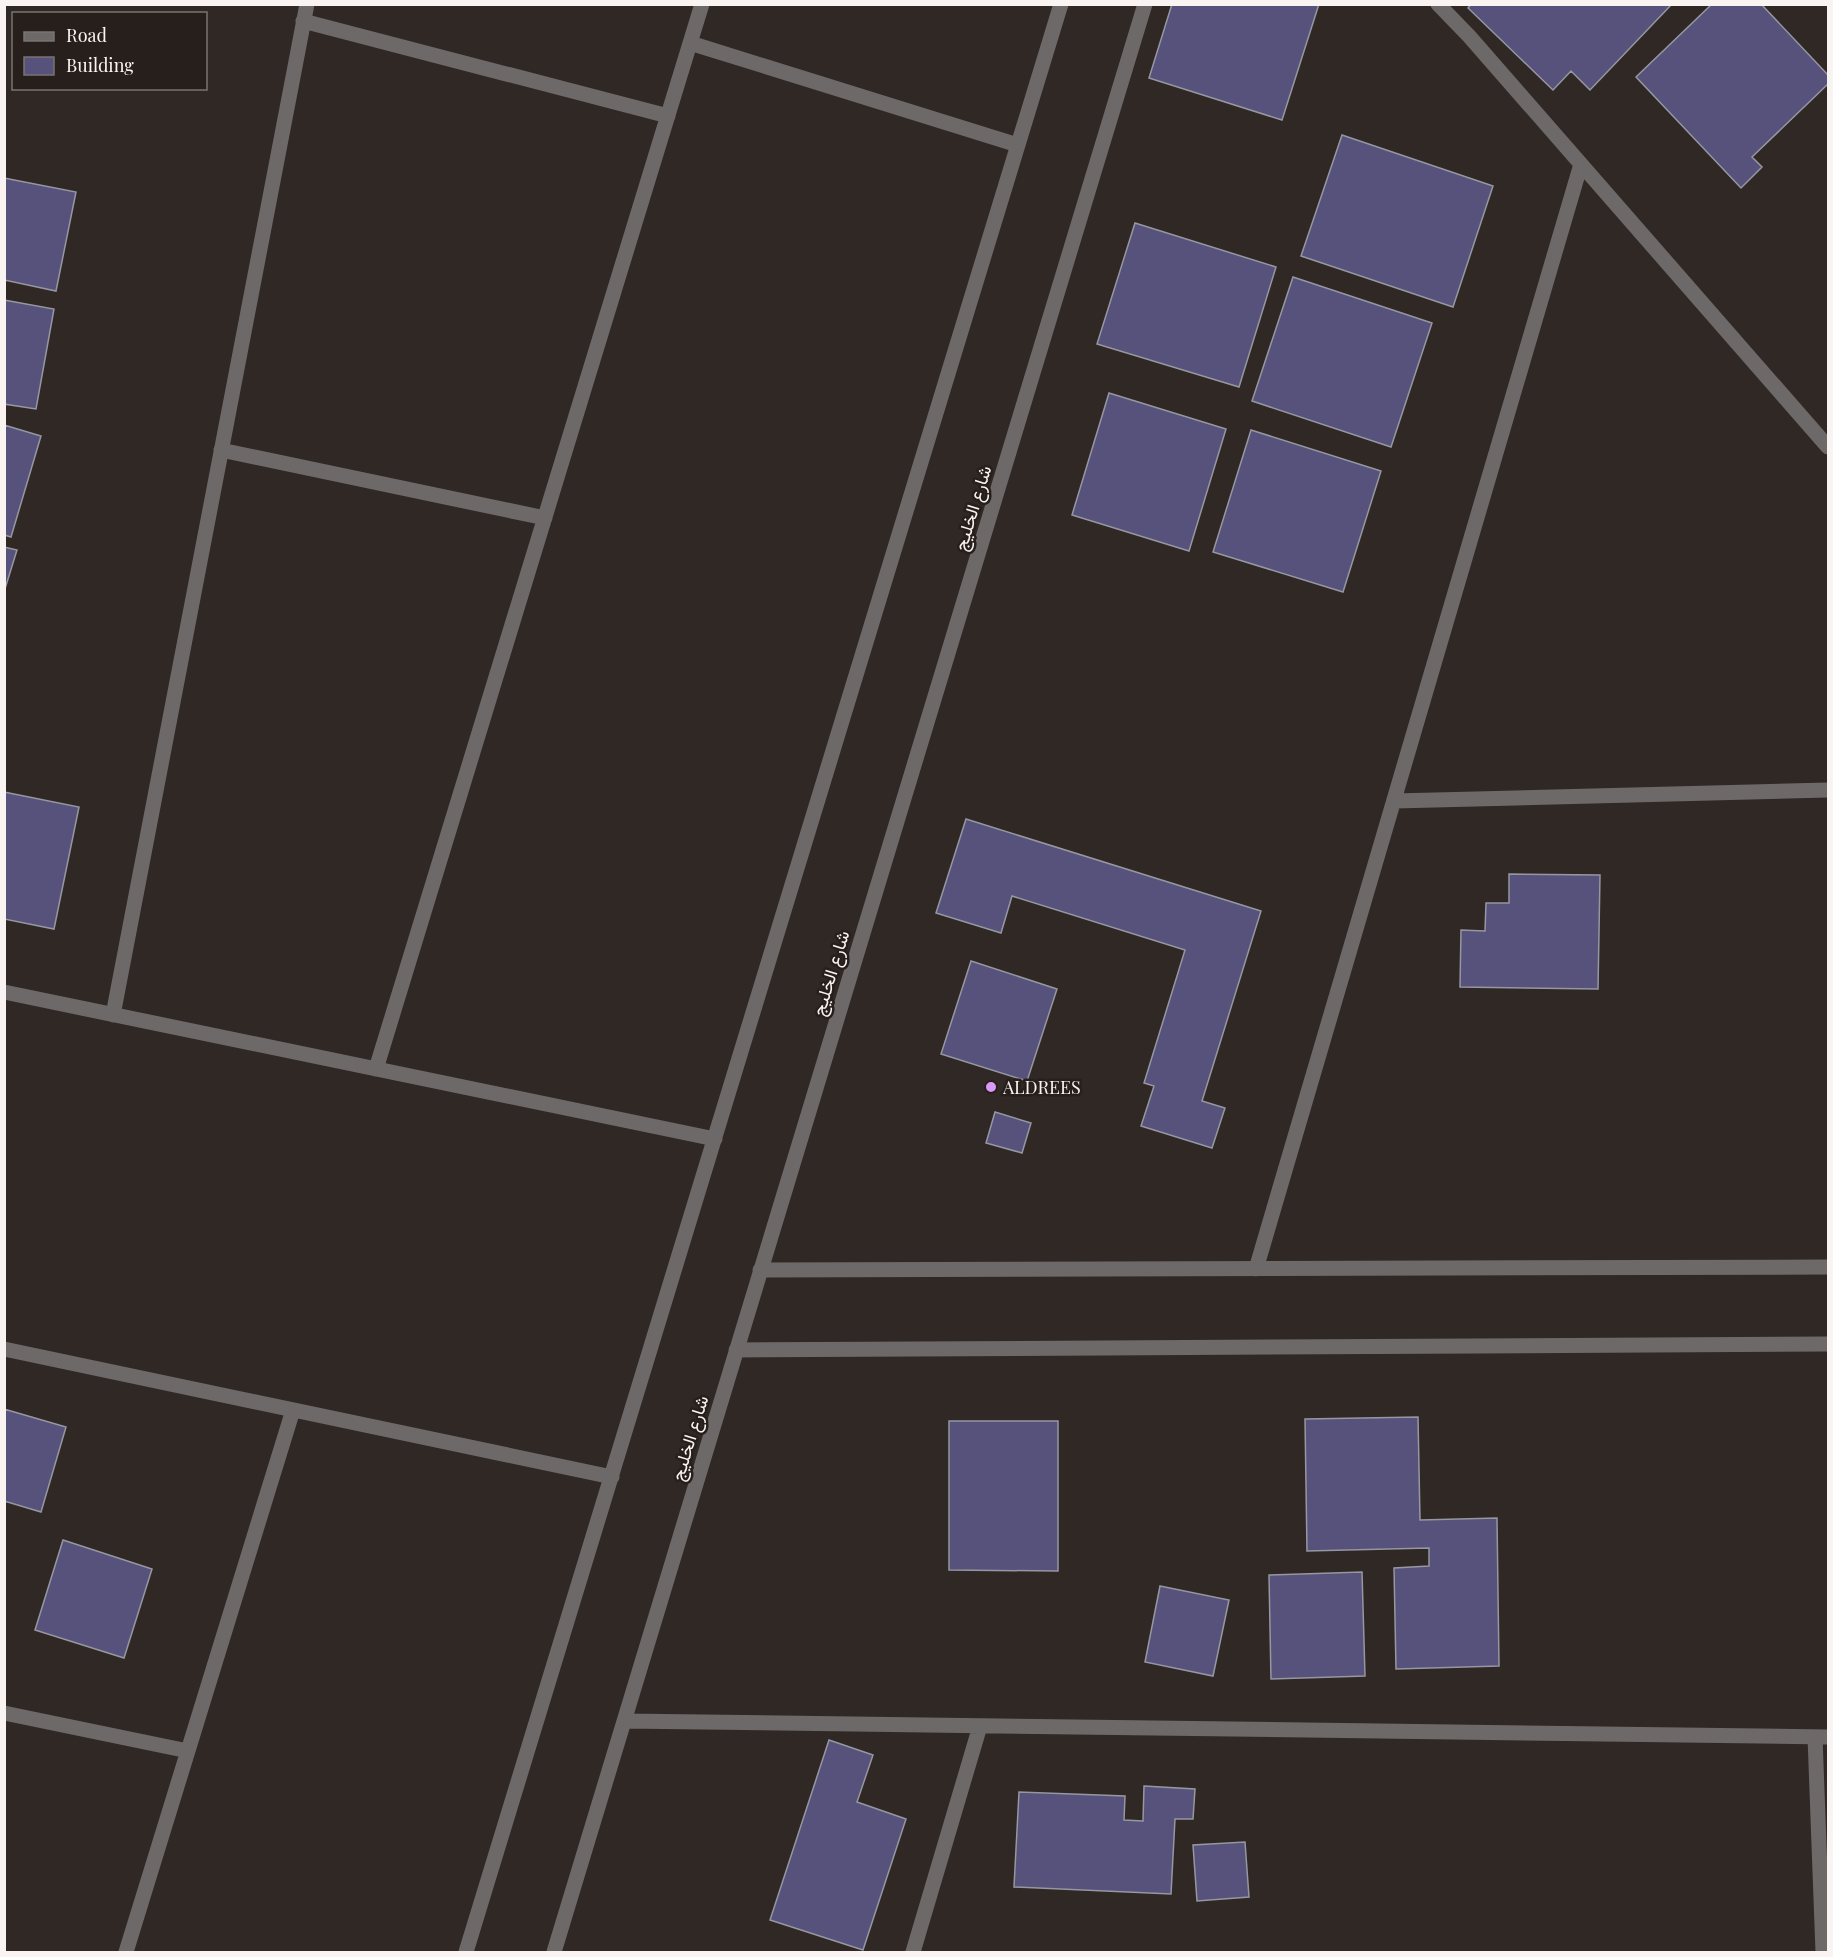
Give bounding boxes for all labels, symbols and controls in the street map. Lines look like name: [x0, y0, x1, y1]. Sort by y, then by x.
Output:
legend: [12, 12, 207, 90]
text: Road: [66, 23, 107, 47]
text: Building: [66, 53, 134, 77]
street label: شارع الخليج: [948, 462, 997, 554]
street label: شارع الخليج: [806, 927, 855, 1019]
place label: ALDREES: [1002, 1075, 1081, 1099]
marker: ALDREES: [984, 1080, 998, 1094]
street label: شارع الخليج: [665, 1392, 714, 1484]

